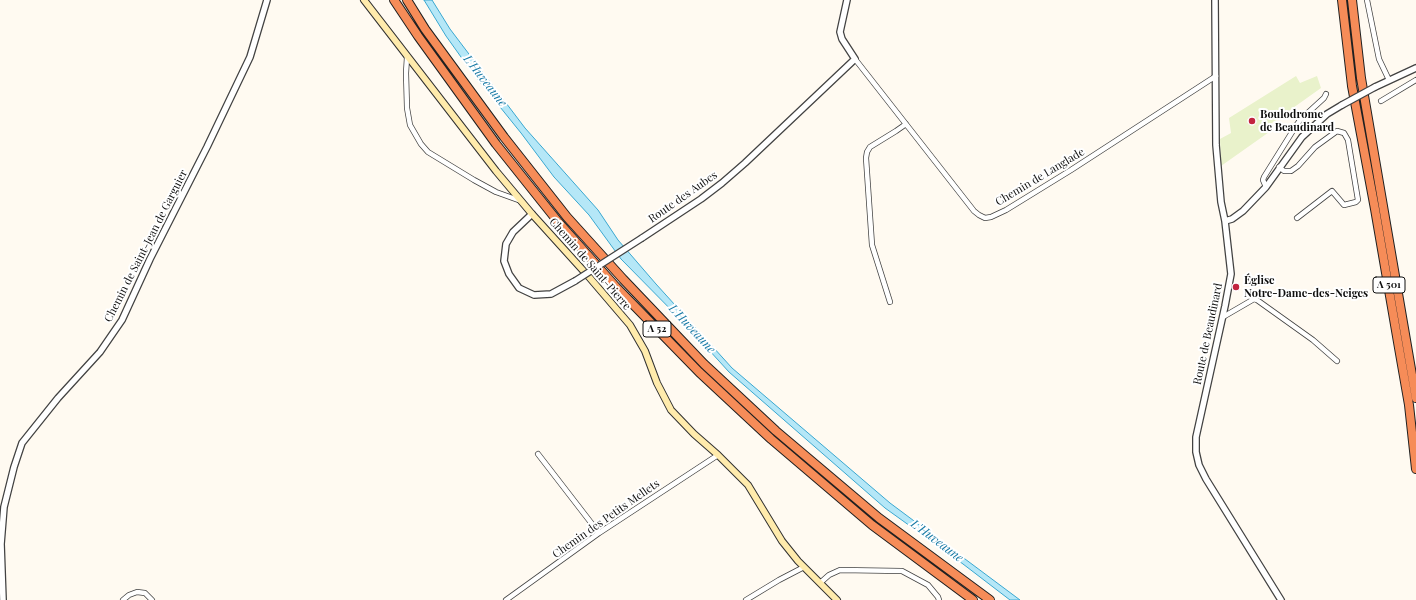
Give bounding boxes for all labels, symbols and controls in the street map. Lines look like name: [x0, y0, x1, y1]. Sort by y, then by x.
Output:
water label: L'Huveaune: [460, 52, 510, 110]
place label: Boulodrome de Beaudinard: [1260, 108, 1334, 134]
marker: Boulodrome de Beaudinard: [1247, 116, 1257, 126]
street label: Chemin de Langlade: [993, 145, 1087, 209]
street label: Chemin de Saint-Jean de Garguier: [102, 167, 190, 325]
street label: Route des Aubes: [646, 168, 720, 226]
street label: Chemin de Saint-Pierre: [546, 215, 634, 313]
place label: Église Notre-Dame-des-Neiges: [1244, 274, 1368, 300]
road number: A 501: [1373, 277, 1405, 293]
street label: Route de Beaudinard: [1191, 282, 1225, 386]
marker: Église Notre-Dame-des-Neiges: [1231, 282, 1241, 292]
water label: L'Huveaune: [666, 301, 718, 357]
road number: A 52: [643, 321, 671, 337]
street label: Chemin des Petits Mellets: [550, 477, 662, 561]
water label: L'Huveaune: [908, 517, 966, 565]

